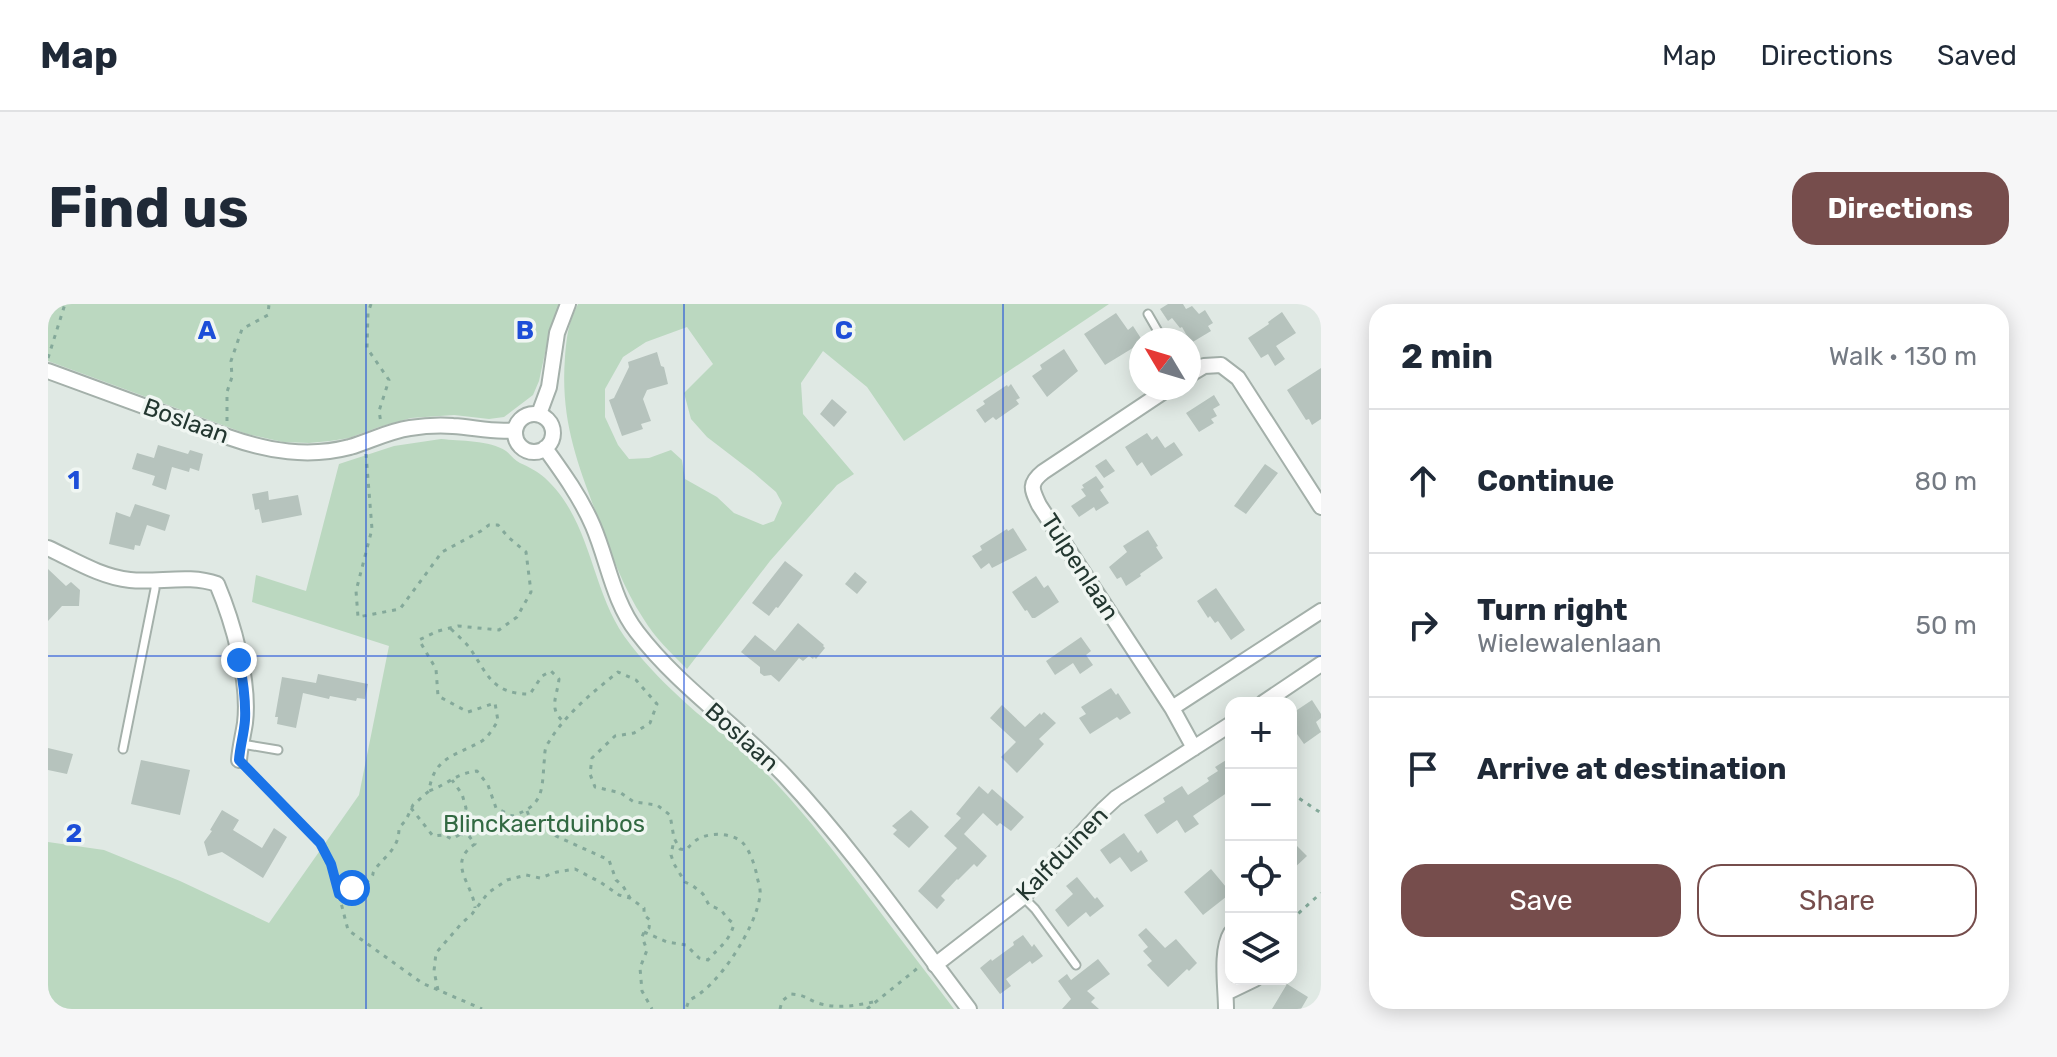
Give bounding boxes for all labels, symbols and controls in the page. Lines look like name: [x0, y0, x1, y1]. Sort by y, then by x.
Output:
text: Map: [40, 32, 118, 78]
text: Map: [1662, 39, 1716, 72]
text: Directions: [1760, 39, 1893, 72]
text: Saved: [1937, 39, 2017, 72]
button: Directions: [1792, 172, 2009, 245]
text: Find us: [48, 175, 249, 241]
text: A: [198, 315, 217, 346]
text: B: [516, 315, 534, 346]
text: C: [835, 315, 853, 346]
north arrow: [1129, 328, 1201, 400]
text: 2 min: [1401, 336, 1493, 377]
text: Walk · 130 m: [1829, 341, 1977, 372]
street label: Boslaan: [139, 393, 233, 449]
icon: ahead: [1401, 459, 1445, 503]
text: Continue: [1477, 463, 1614, 499]
text: 1: [68, 465, 80, 496]
text: 80 m: [1914, 466, 1977, 497]
street label: Tulpenlaan: [1035, 508, 1125, 626]
text: Turn right: [1477, 592, 1628, 628]
icon: right: [1401, 603, 1445, 647]
text: 50 m: [1916, 610, 1977, 641]
text: Wielewalenlaan: [1477, 628, 1661, 659]
route end: [221, 642, 257, 678]
street label: Boslaan: [700, 697, 784, 777]
map controls: [1225, 697, 1297, 985]
button: +: [1225, 697, 1297, 769]
icon: arrive: [1401, 747, 1445, 791]
text: Arrive at destination: [1477, 751, 1787, 787]
button: −: [1225, 769, 1297, 841]
street label: Kalfduinen: [1010, 801, 1114, 907]
park label: Blinckaertduinbos: [443, 810, 645, 838]
text: 2: [66, 818, 82, 849]
button: locate: [1225, 841, 1297, 913]
button: Save: [1401, 864, 1681, 937]
button: Share: [1697, 864, 1977, 937]
route start: [334, 870, 370, 906]
button: layers: [1225, 913, 1297, 985]

